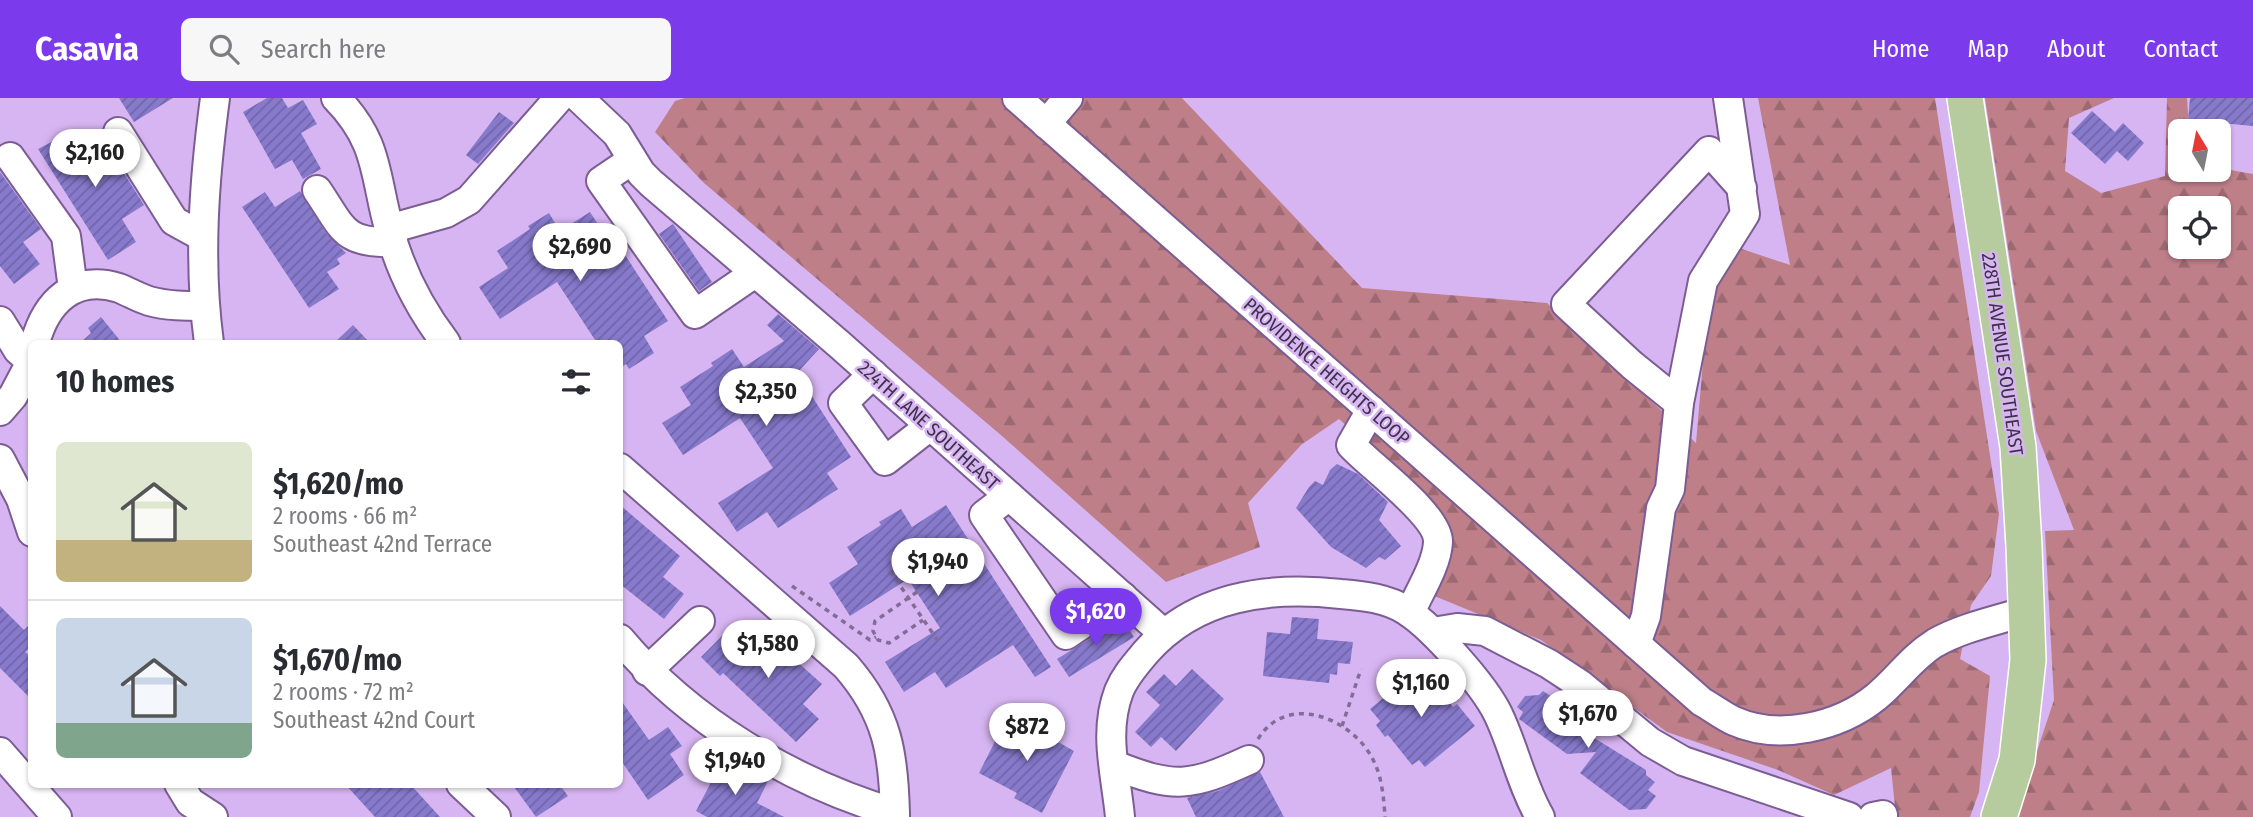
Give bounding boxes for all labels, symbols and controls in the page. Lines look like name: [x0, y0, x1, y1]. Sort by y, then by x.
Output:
search box: [181, 18, 671, 81]
text: Casavia: [35, 29, 139, 69]
icon: search: [205, 30, 243, 68]
text: Search here: [261, 34, 386, 65]
text: Home: [1872, 35, 1929, 63]
text: Map: [1967, 35, 2009, 63]
text: About: [2047, 35, 2105, 63]
text: Contact: [2143, 35, 2218, 63]
north arrow: [2168, 119, 2231, 182]
map controls: [2168, 119, 2231, 259]
pin: $2,160: [38, 130, 152, 189]
text: $2,160: [65, 138, 125, 166]
button: locate: [2168, 196, 2231, 259]
pin: $2,690: [523, 223, 637, 283]
text: $2,690: [548, 232, 612, 260]
street label: 228TH AVENUE SOUTHEAST: [1977, 251, 2028, 457]
street label: PROVIDENCE HEIGHTS LOOP: [1239, 293, 1414, 450]
street label: 224TH LANE SOUTHEAST: [853, 356, 1004, 495]
icon: filters: [557, 363, 595, 401]
text: 10 homes: [56, 364, 174, 400]
pin: $2,350: [709, 368, 823, 428]
text: $2,350: [735, 377, 797, 405]
text: $1,620/mo: [273, 466, 404, 502]
icon: home: [112, 470, 196, 554]
text: 2 rooms · 66 m²: [273, 502, 417, 530]
text: Southeast 42nd Terrace: [273, 530, 492, 558]
pin: $1,940: [881, 538, 995, 598]
text: $1,940: [907, 547, 969, 575]
pin: $1,620: [1039, 588, 1153, 648]
text: $1,620: [1066, 597, 1126, 625]
pin: $1,580: [711, 620, 825, 680]
text: $1,580: [737, 629, 799, 657]
text: $1,670/mo: [273, 642, 402, 678]
icon: home: [112, 646, 196, 730]
pin: $1,160: [1364, 660, 1478, 719]
text: $1,160: [1392, 668, 1450, 696]
text: 2 rooms · 72 m²: [273, 678, 414, 706]
pin: $1,670: [1531, 690, 1645, 750]
text: $1,670: [1558, 699, 1618, 727]
pin: $872: [986, 704, 1068, 763]
text: Southeast 42nd Court: [273, 706, 475, 734]
text: $872: [1005, 712, 1049, 740]
pin: $1,940: [678, 738, 792, 797]
text: $1,940: [704, 746, 766, 774]

